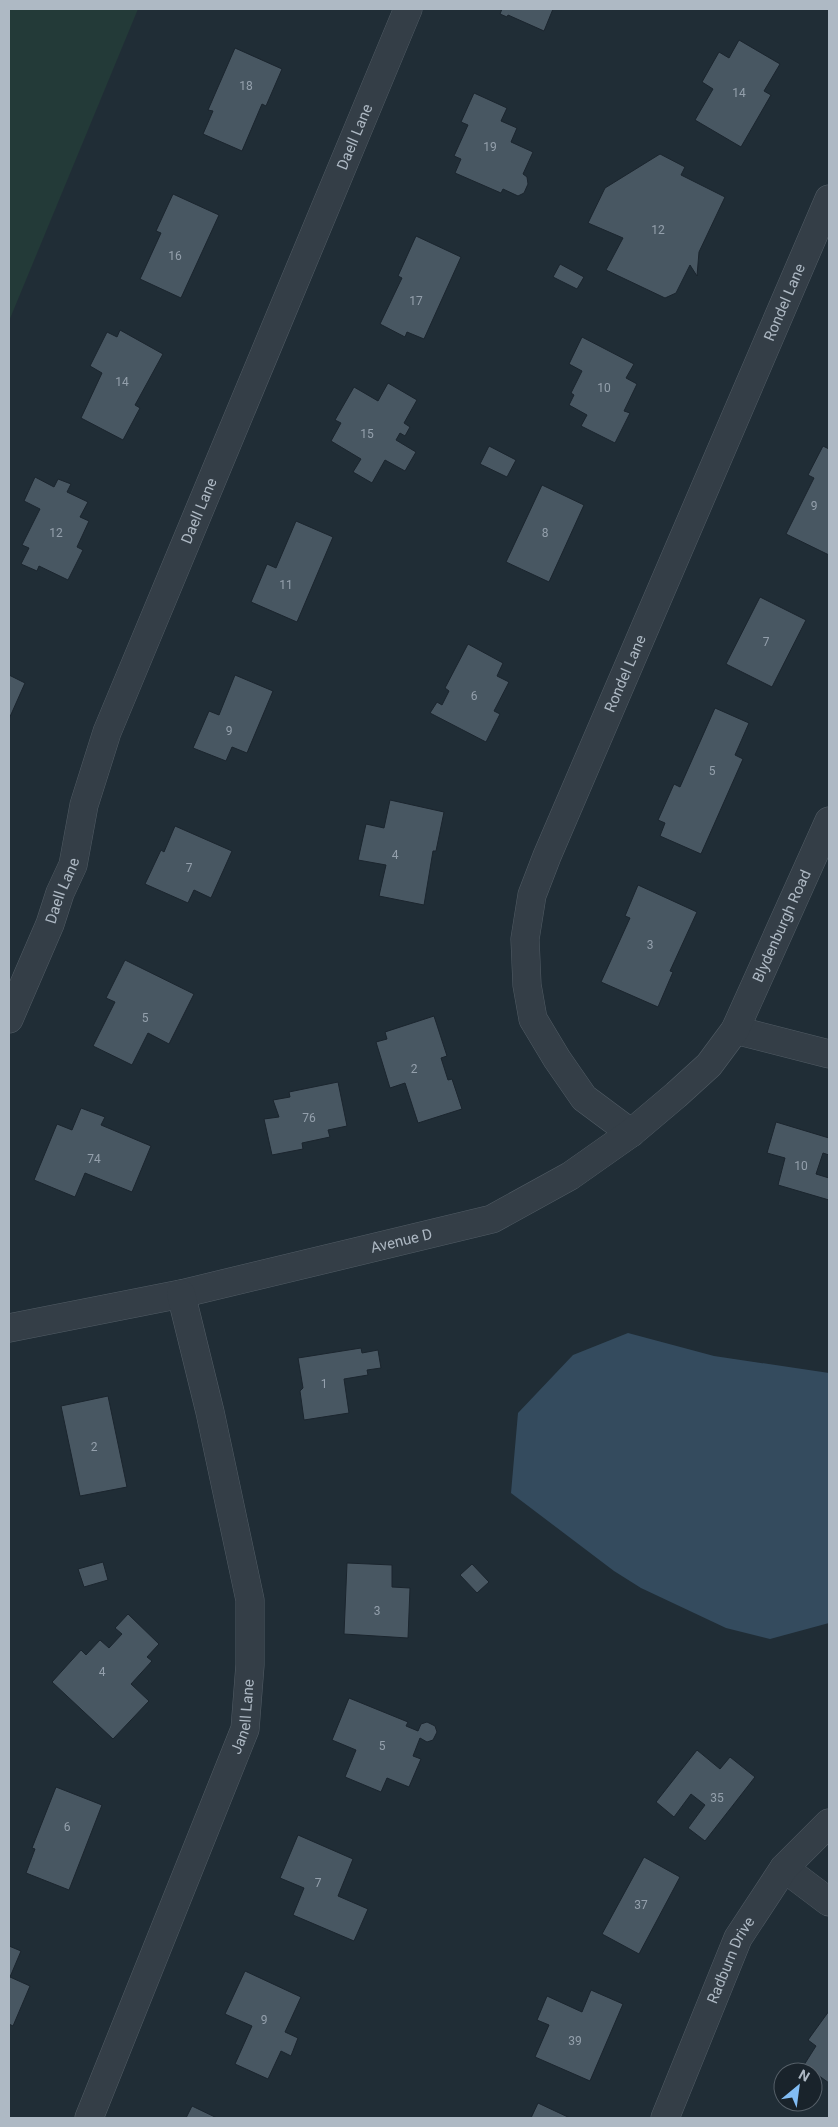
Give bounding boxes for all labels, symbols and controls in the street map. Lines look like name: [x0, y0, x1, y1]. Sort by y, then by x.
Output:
house number: 18: [239, 79, 253, 93]
house number: 14: [732, 86, 746, 100]
street label: Daell Lane: [333, 101, 376, 173]
house number: 19: [483, 140, 497, 154]
house number: 12: [651, 223, 665, 237]
house number: 16: [168, 249, 182, 263]
street label: Rondel Lane: [760, 261, 809, 344]
house number: 17: [409, 294, 423, 308]
house number: 14: [115, 375, 129, 389]
house number: 10: [597, 381, 611, 395]
house number: 15: [360, 427, 374, 441]
street label: Daell Lane: [177, 475, 221, 546]
house number: 9: [811, 499, 817, 513]
house number: 12: [49, 526, 63, 540]
house number: 8: [542, 526, 549, 540]
house number: 11: [279, 578, 293, 592]
street label: Rondel Lane: [601, 632, 650, 715]
house number: 7: [763, 635, 770, 649]
house number: 6: [471, 689, 478, 703]
house number: 9: [226, 724, 232, 738]
house number: 5: [709, 764, 716, 778]
house number: 4: [392, 848, 399, 862]
street label: Daell Lane: [42, 857, 83, 926]
house number: 7: [186, 861, 193, 875]
street label: Blydenburgh Road: [749, 867, 815, 985]
house number: 3: [647, 938, 653, 952]
house number: 5: [142, 1011, 149, 1025]
house number: 2: [411, 1062, 418, 1076]
house number: 76: [302, 1111, 316, 1125]
house number: 74: [87, 1152, 101, 1166]
house number: 10: [794, 1159, 808, 1173]
street label: Avenue D: [369, 1225, 434, 1257]
house number: 1: [321, 1377, 327, 1391]
house number: 2: [91, 1440, 98, 1454]
house number: 3: [374, 1604, 380, 1618]
house number: 4: [99, 1665, 106, 1679]
street label: Janell Lane: [227, 1678, 258, 1757]
house number: 5: [379, 1739, 386, 1753]
house number: 35: [710, 1791, 724, 1805]
house number: 6: [64, 1820, 71, 1834]
house number: 7: [315, 1876, 322, 1890]
house number: 37: [634, 1898, 648, 1912]
street label: Radburn Drive: [703, 1913, 758, 2006]
house number: 9: [261, 2013, 267, 2027]
house number: 39: [568, 2034, 582, 2048]
north arrow: [773, 2062, 823, 2112]
text: N: [796, 2066, 813, 2085]

